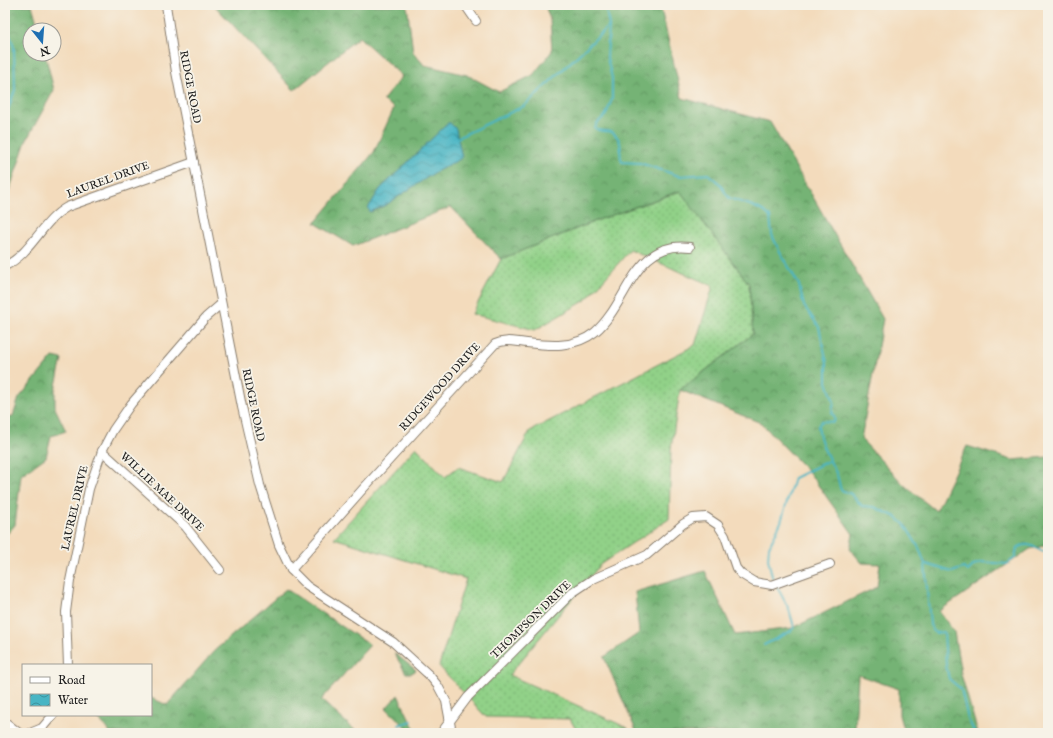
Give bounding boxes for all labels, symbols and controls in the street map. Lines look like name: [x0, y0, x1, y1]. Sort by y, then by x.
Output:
north arrow: [22, 22, 62, 62]
text: N: [38, 42, 52, 59]
street label: RIDGE ROAD: [176, 49, 204, 125]
street label: LAUREL DRIVE: [65, 158, 152, 201]
street label: RIDGEWOOD DRIVE: [397, 340, 484, 434]
street label: RIDGE ROAD: [238, 367, 268, 443]
street label: WILLIE MAE DRIVE: [117, 449, 207, 535]
street label: LAUREL DRIVE: [58, 464, 92, 552]
street label: THOMPSON DRIVE: [488, 578, 574, 662]
legend: [22, 664, 152, 716]
text: Road: [58, 673, 86, 688]
text: Water: [58, 693, 89, 708]

